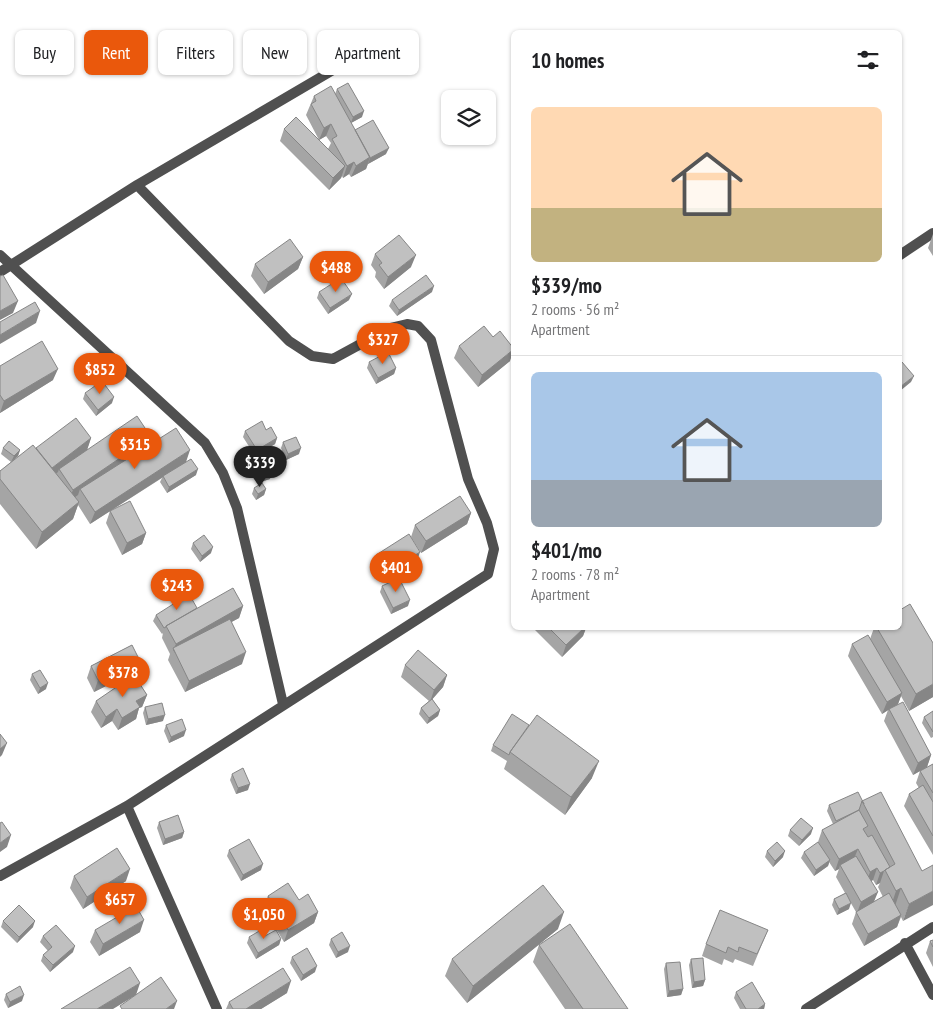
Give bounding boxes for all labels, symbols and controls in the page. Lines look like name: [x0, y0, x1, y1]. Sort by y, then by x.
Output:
chip: Buy: [15, 30, 74, 75]
chip: Rent: [84, 30, 148, 75]
chip: Filters: [158, 30, 233, 75]
chip: New: [243, 30, 307, 75]
chip: Apartment: [317, 30, 419, 75]
icon: filters: [854, 46, 882, 74]
text: 10 homes: [531, 47, 604, 74]
map controls: [441, 90, 496, 145]
button: layers: [441, 90, 496, 145]
icon: home: [662, 139, 752, 229]
pin: $488: [306, 250, 366, 293]
text: $488: [321, 257, 351, 277]
text: $339/mo: [531, 272, 602, 299]
text: 2 rooms · 56 m²: [531, 299, 619, 319]
text: Apartment: [531, 319, 590, 339]
pin: $327: [353, 322, 413, 365]
text: $327: [368, 329, 398, 349]
pin: $852: [70, 352, 130, 395]
text: $852: [85, 359, 115, 379]
icon: home: [662, 405, 752, 495]
pin: $315: [105, 428, 165, 470]
text: $315: [120, 434, 150, 454]
pin: $339: [230, 446, 290, 488]
text: $339: [245, 452, 275, 472]
text: $401/mo: [531, 537, 602, 564]
pin: $401: [366, 550, 426, 593]
text: $401: [381, 557, 411, 577]
text: 2 rooms · 78 m²: [531, 564, 619, 584]
pin: $243: [147, 568, 207, 611]
text: $243: [162, 575, 192, 595]
text: Apartment: [531, 584, 590, 604]
pin: $378: [93, 656, 153, 698]
text: $378: [108, 662, 138, 682]
pin: $657: [90, 882, 150, 925]
text: $657: [105, 889, 135, 909]
pin: $1,050: [223, 898, 305, 940]
text: $1,050: [243, 904, 285, 924]

